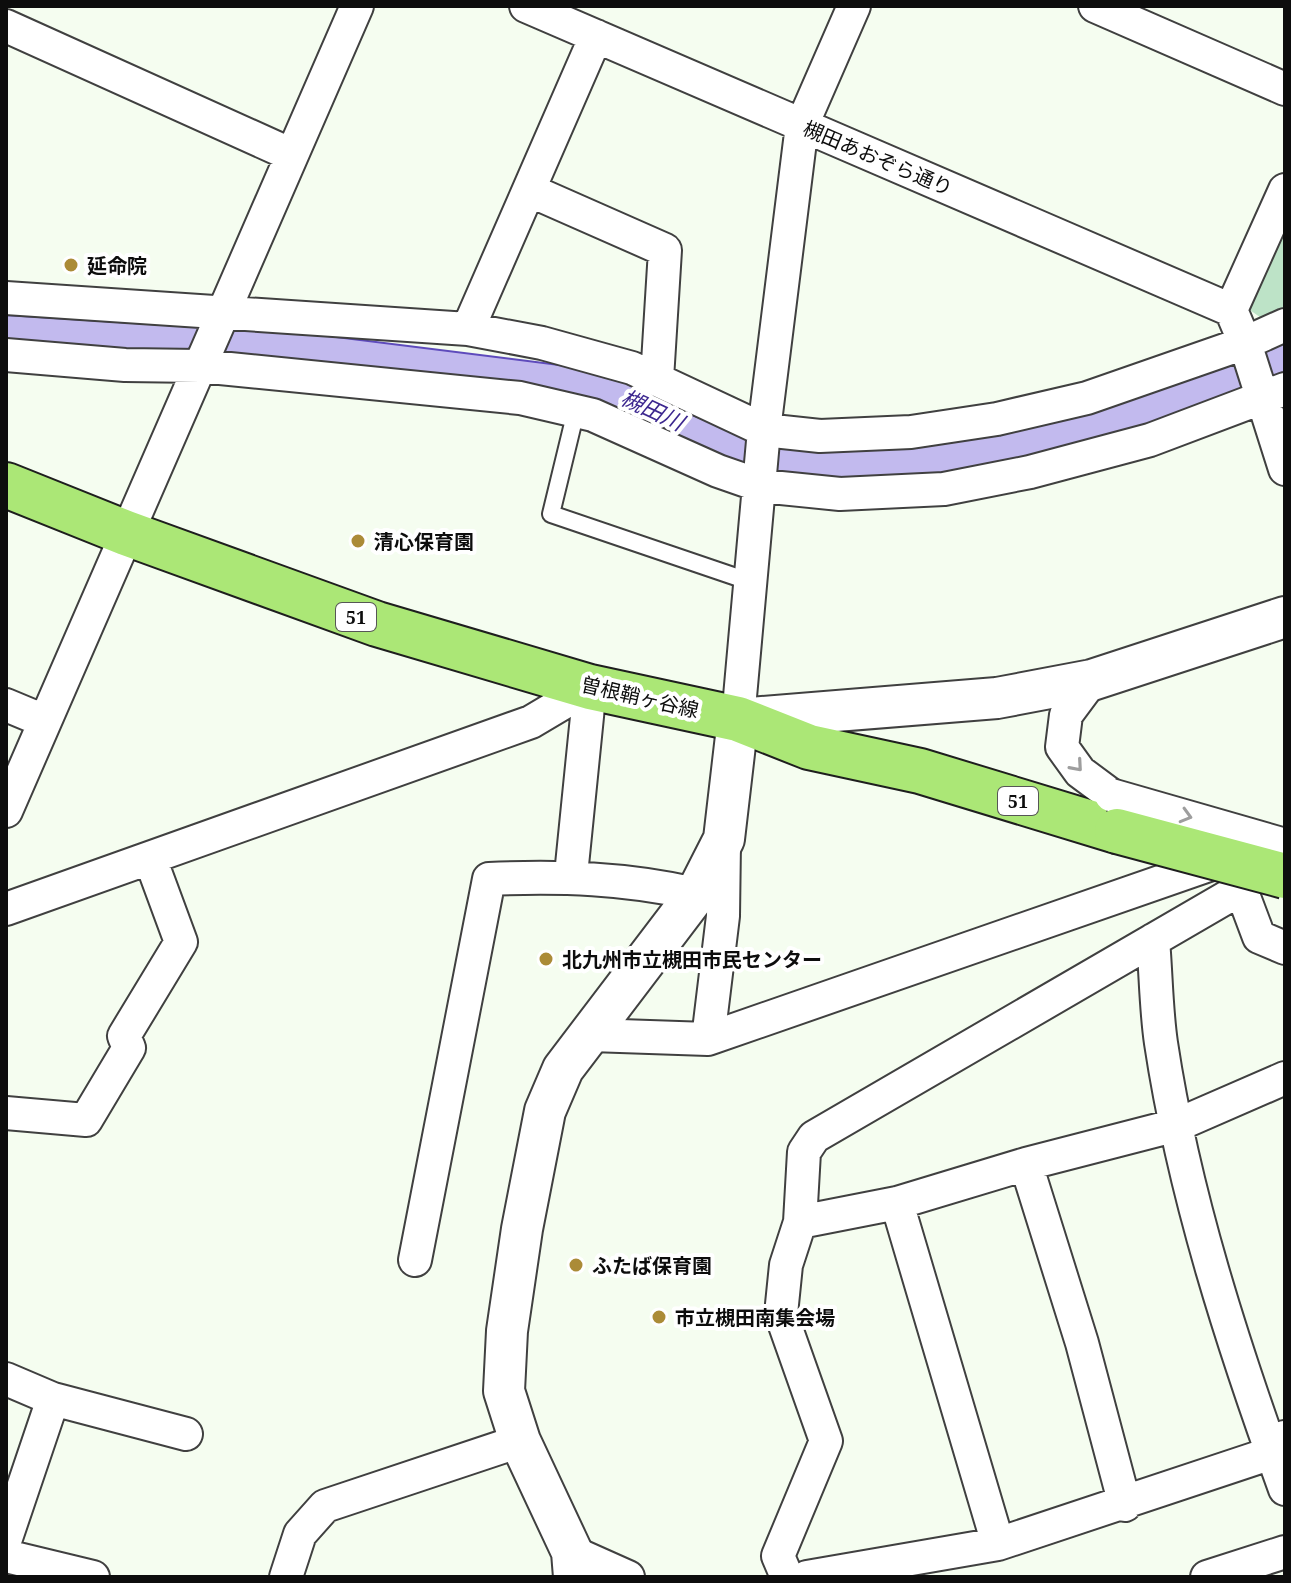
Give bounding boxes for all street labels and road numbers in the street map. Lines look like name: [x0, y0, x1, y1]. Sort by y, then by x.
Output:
street label: 槻田あおぞら通り: [799, 114, 957, 202]
road number: 51: [336, 603, 376, 631]
street label: 曽根鞘ヶ谷線: [579, 670, 701, 724]
road number: 51: [998, 787, 1038, 815]

